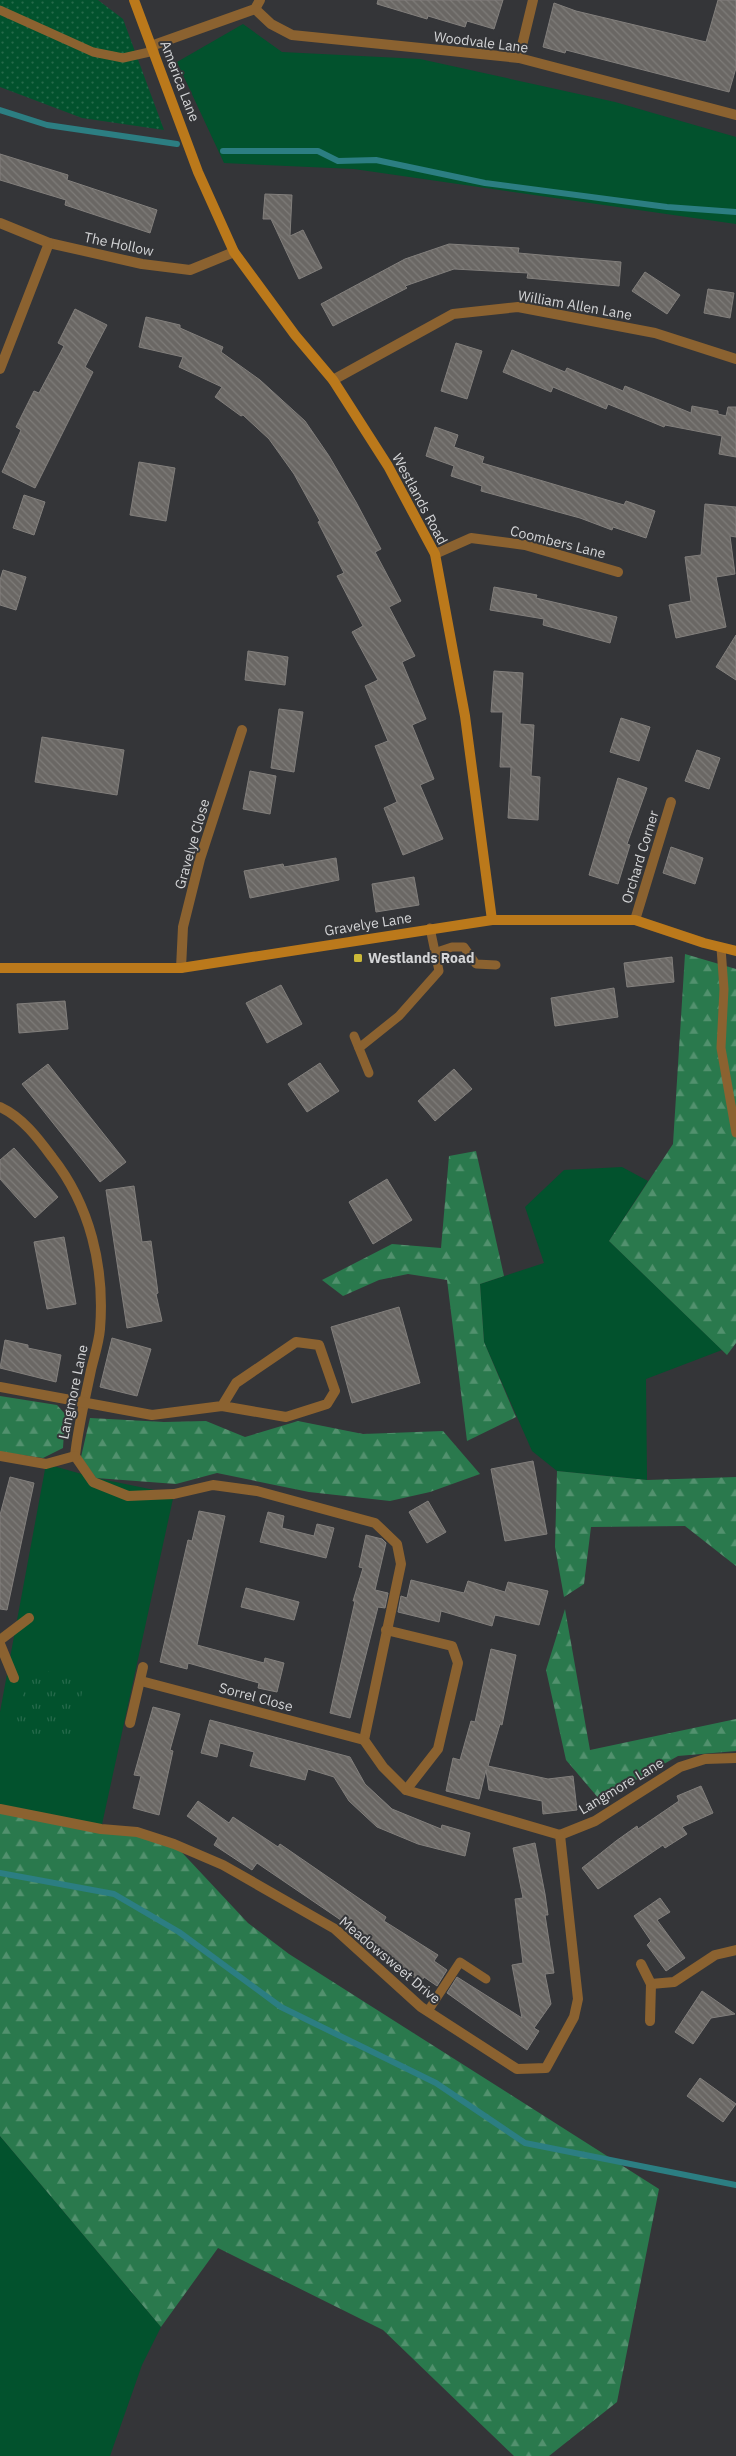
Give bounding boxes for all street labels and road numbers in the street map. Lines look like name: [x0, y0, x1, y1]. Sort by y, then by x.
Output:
street label: Woodvale Lane: [433, 27, 530, 57]
street label: America Lane: [156, 38, 204, 124]
street label: The Hollow: [83, 228, 156, 260]
street label: William Allen Lane: [517, 286, 634, 324]
street label: Westlands Road: [388, 450, 452, 548]
street label: Coombers Lane: [508, 521, 608, 563]
street label: Gravelye Close: [171, 796, 214, 891]
street label: Orchard Corner: [617, 808, 663, 906]
street label: Gravelye Lane: [323, 908, 413, 940]
street label: Langmore Lane: [54, 1343, 92, 1441]
street label: Sorrel Close: [217, 1678, 295, 1716]
street label: Langmore Lane: [575, 1753, 667, 1818]
street label: Meadowsweet Drive: [336, 1912, 445, 2008]

